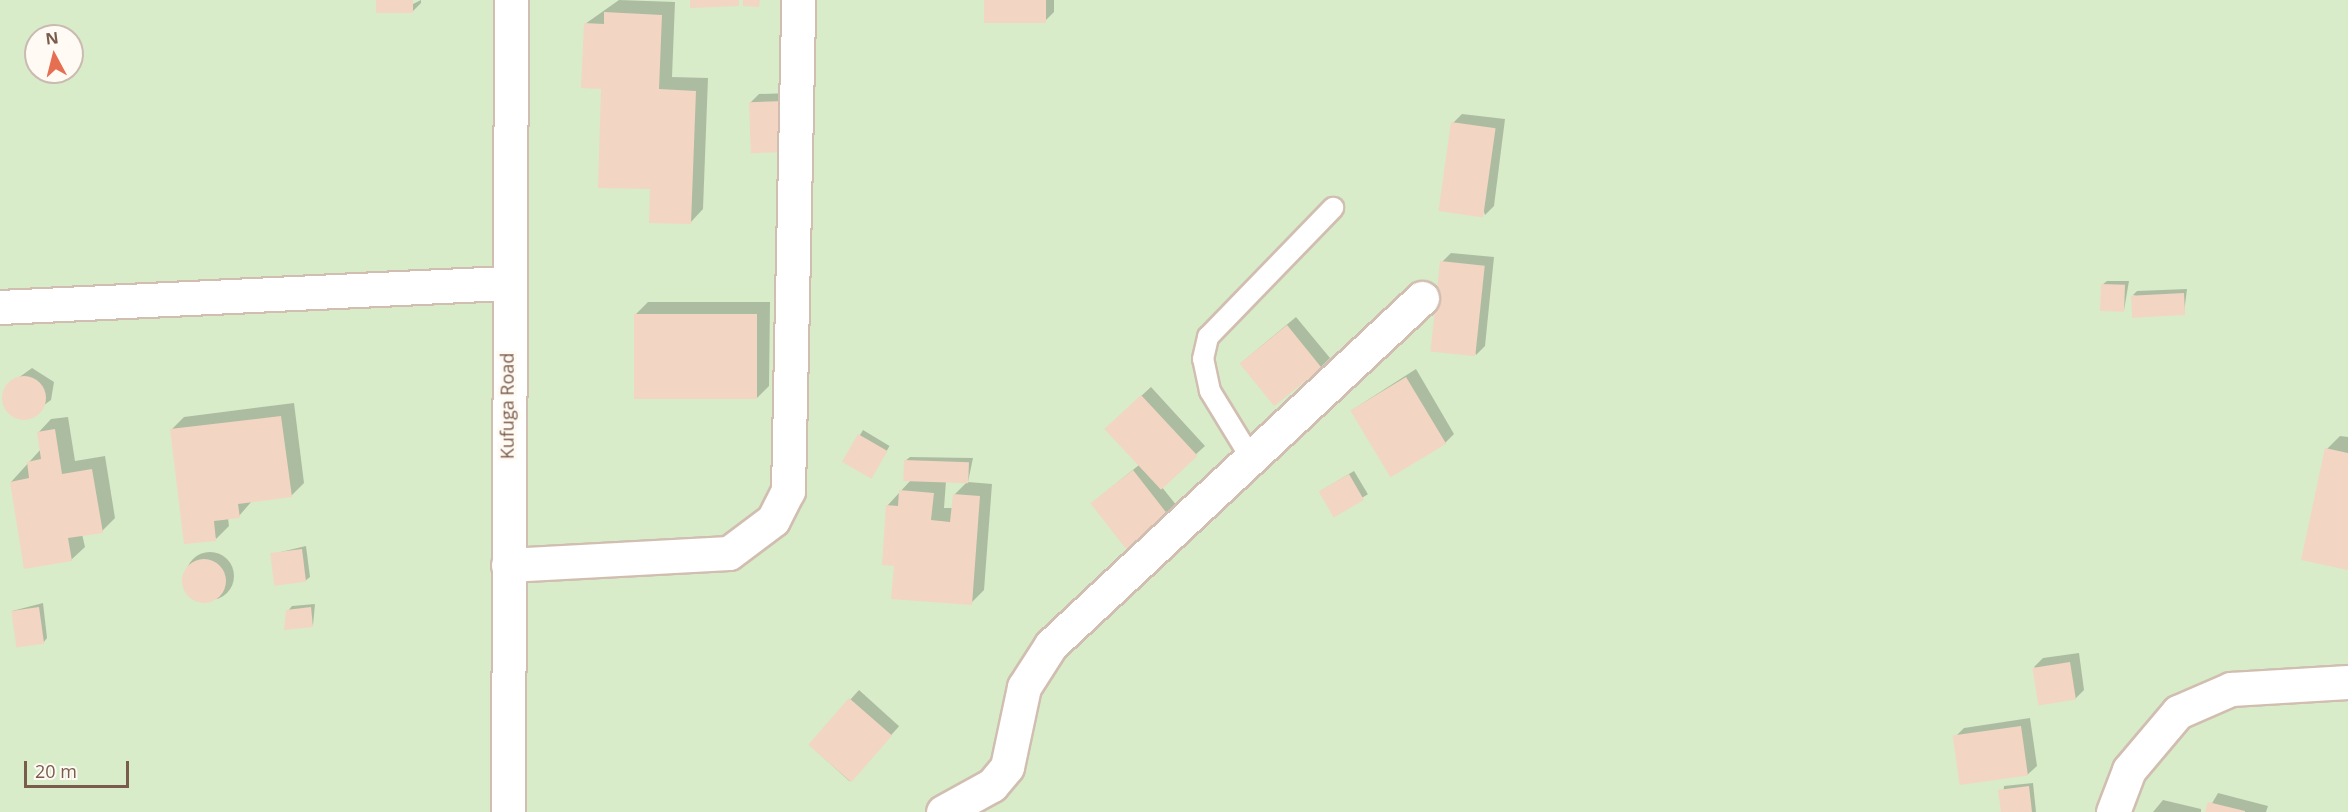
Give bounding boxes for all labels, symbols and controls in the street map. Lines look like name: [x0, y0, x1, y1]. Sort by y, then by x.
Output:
north arrow: [24, 24, 84, 84]
text: N: [44, 26, 60, 50]
street label: Kufuga Road: [496, 353, 518, 459]
scale bar: [27, 749, 132, 787]
text: 20 m: [35, 759, 77, 783]

